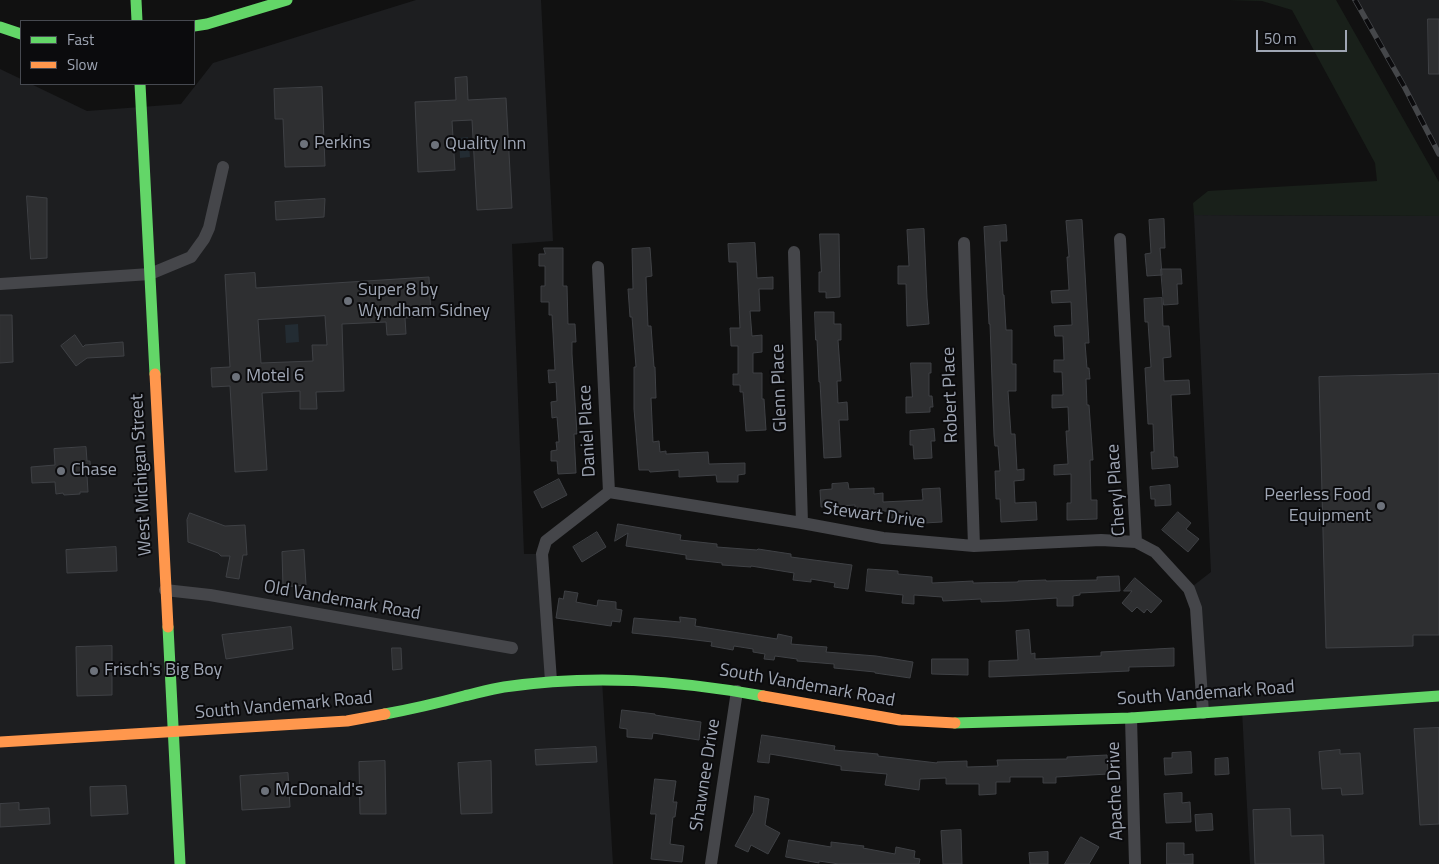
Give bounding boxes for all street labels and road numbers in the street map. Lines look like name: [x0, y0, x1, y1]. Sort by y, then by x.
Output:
street label: Glenn Place: [768, 343, 792, 433]
street label: Robert Place: [939, 347, 963, 443]
street label: Daniel Place: [575, 384, 601, 478]
street label: West Michigan Street: [127, 393, 157, 557]
street label: Cheryl Place: [1103, 443, 1131, 537]
street label: Stewart Drive: [821, 498, 927, 534]
street label: Old Vandemark Road: [262, 577, 422, 625]
street label: South Vandemark Road: [718, 660, 896, 712]
street label: South Vandemark Road: [1117, 677, 1295, 711]
street label: South Vandemark Road: [194, 687, 374, 725]
street label: Shawnee Drive: [686, 717, 726, 833]
street label: Apache Drive: [1103, 741, 1129, 841]

